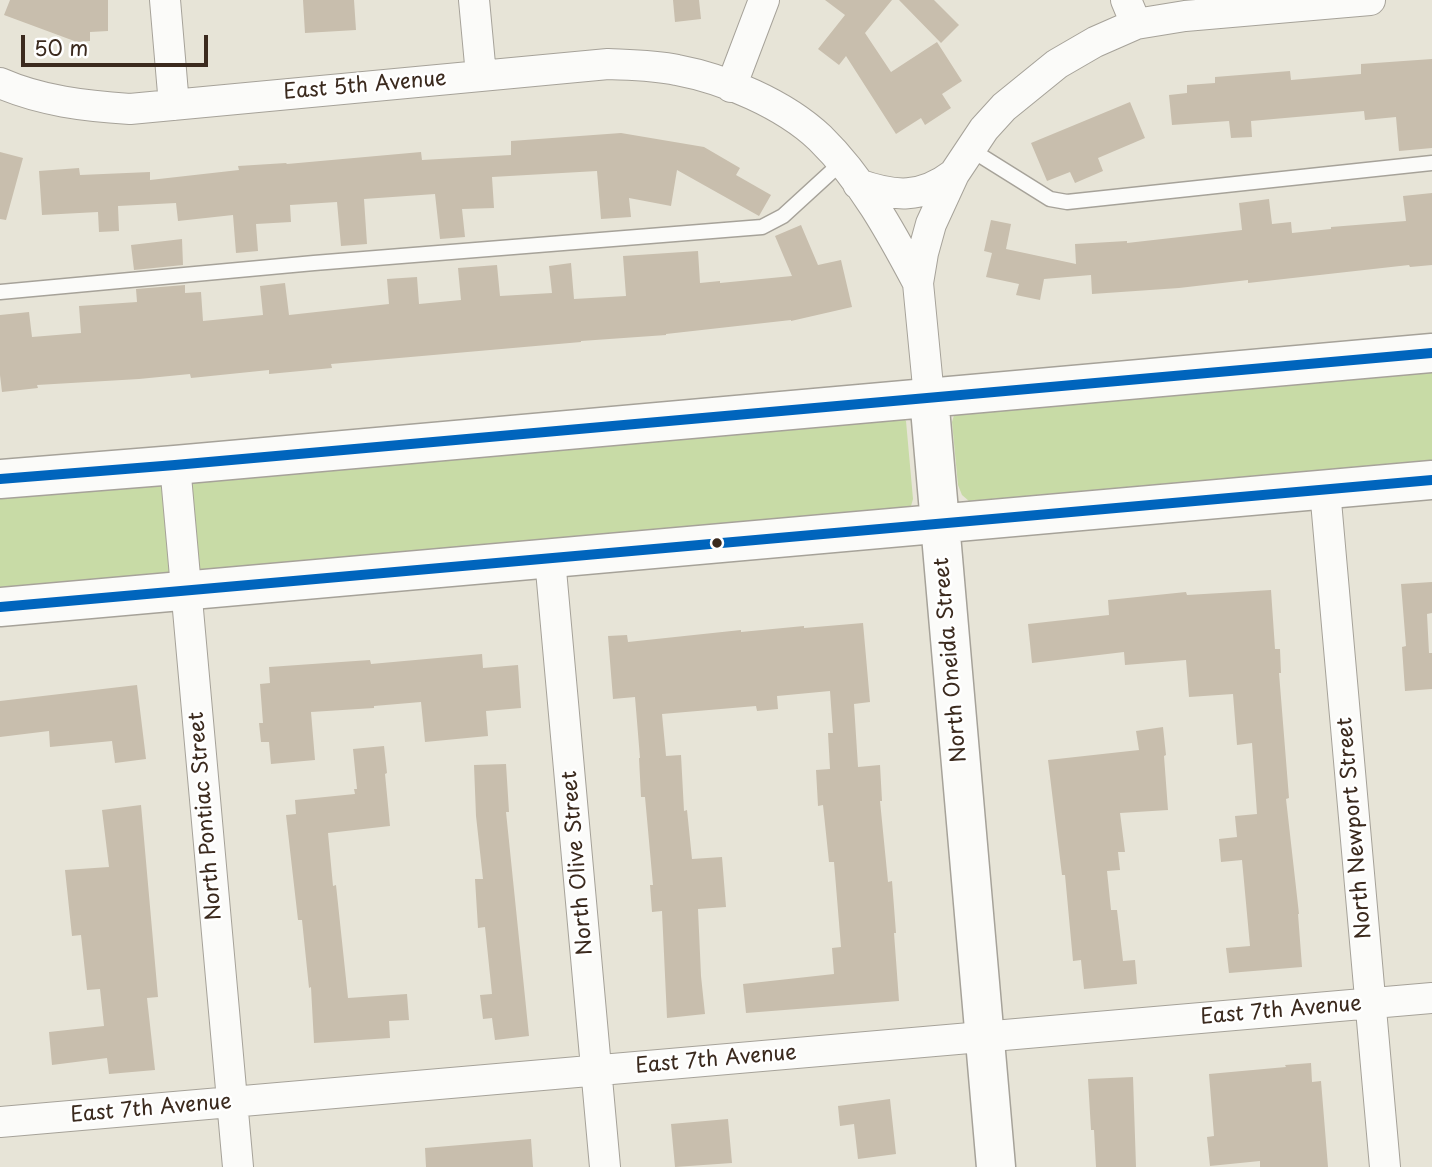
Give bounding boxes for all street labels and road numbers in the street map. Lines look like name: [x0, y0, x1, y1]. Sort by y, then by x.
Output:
street label: East 5th Avenue: [282, 66, 448, 106]
street label: North Oneida Street: [929, 556, 973, 764]
street label: North Pontiac Street: [184, 711, 228, 921]
street label: North Newport Street: [1333, 716, 1377, 940]
street label: North Olive Street: [557, 770, 599, 956]
street label: East 7th Avenue: [1199, 991, 1363, 1031]
street label: East 7th Avenue: [634, 1040, 798, 1080]
street label: East 7th Avenue: [69, 1089, 233, 1129]

